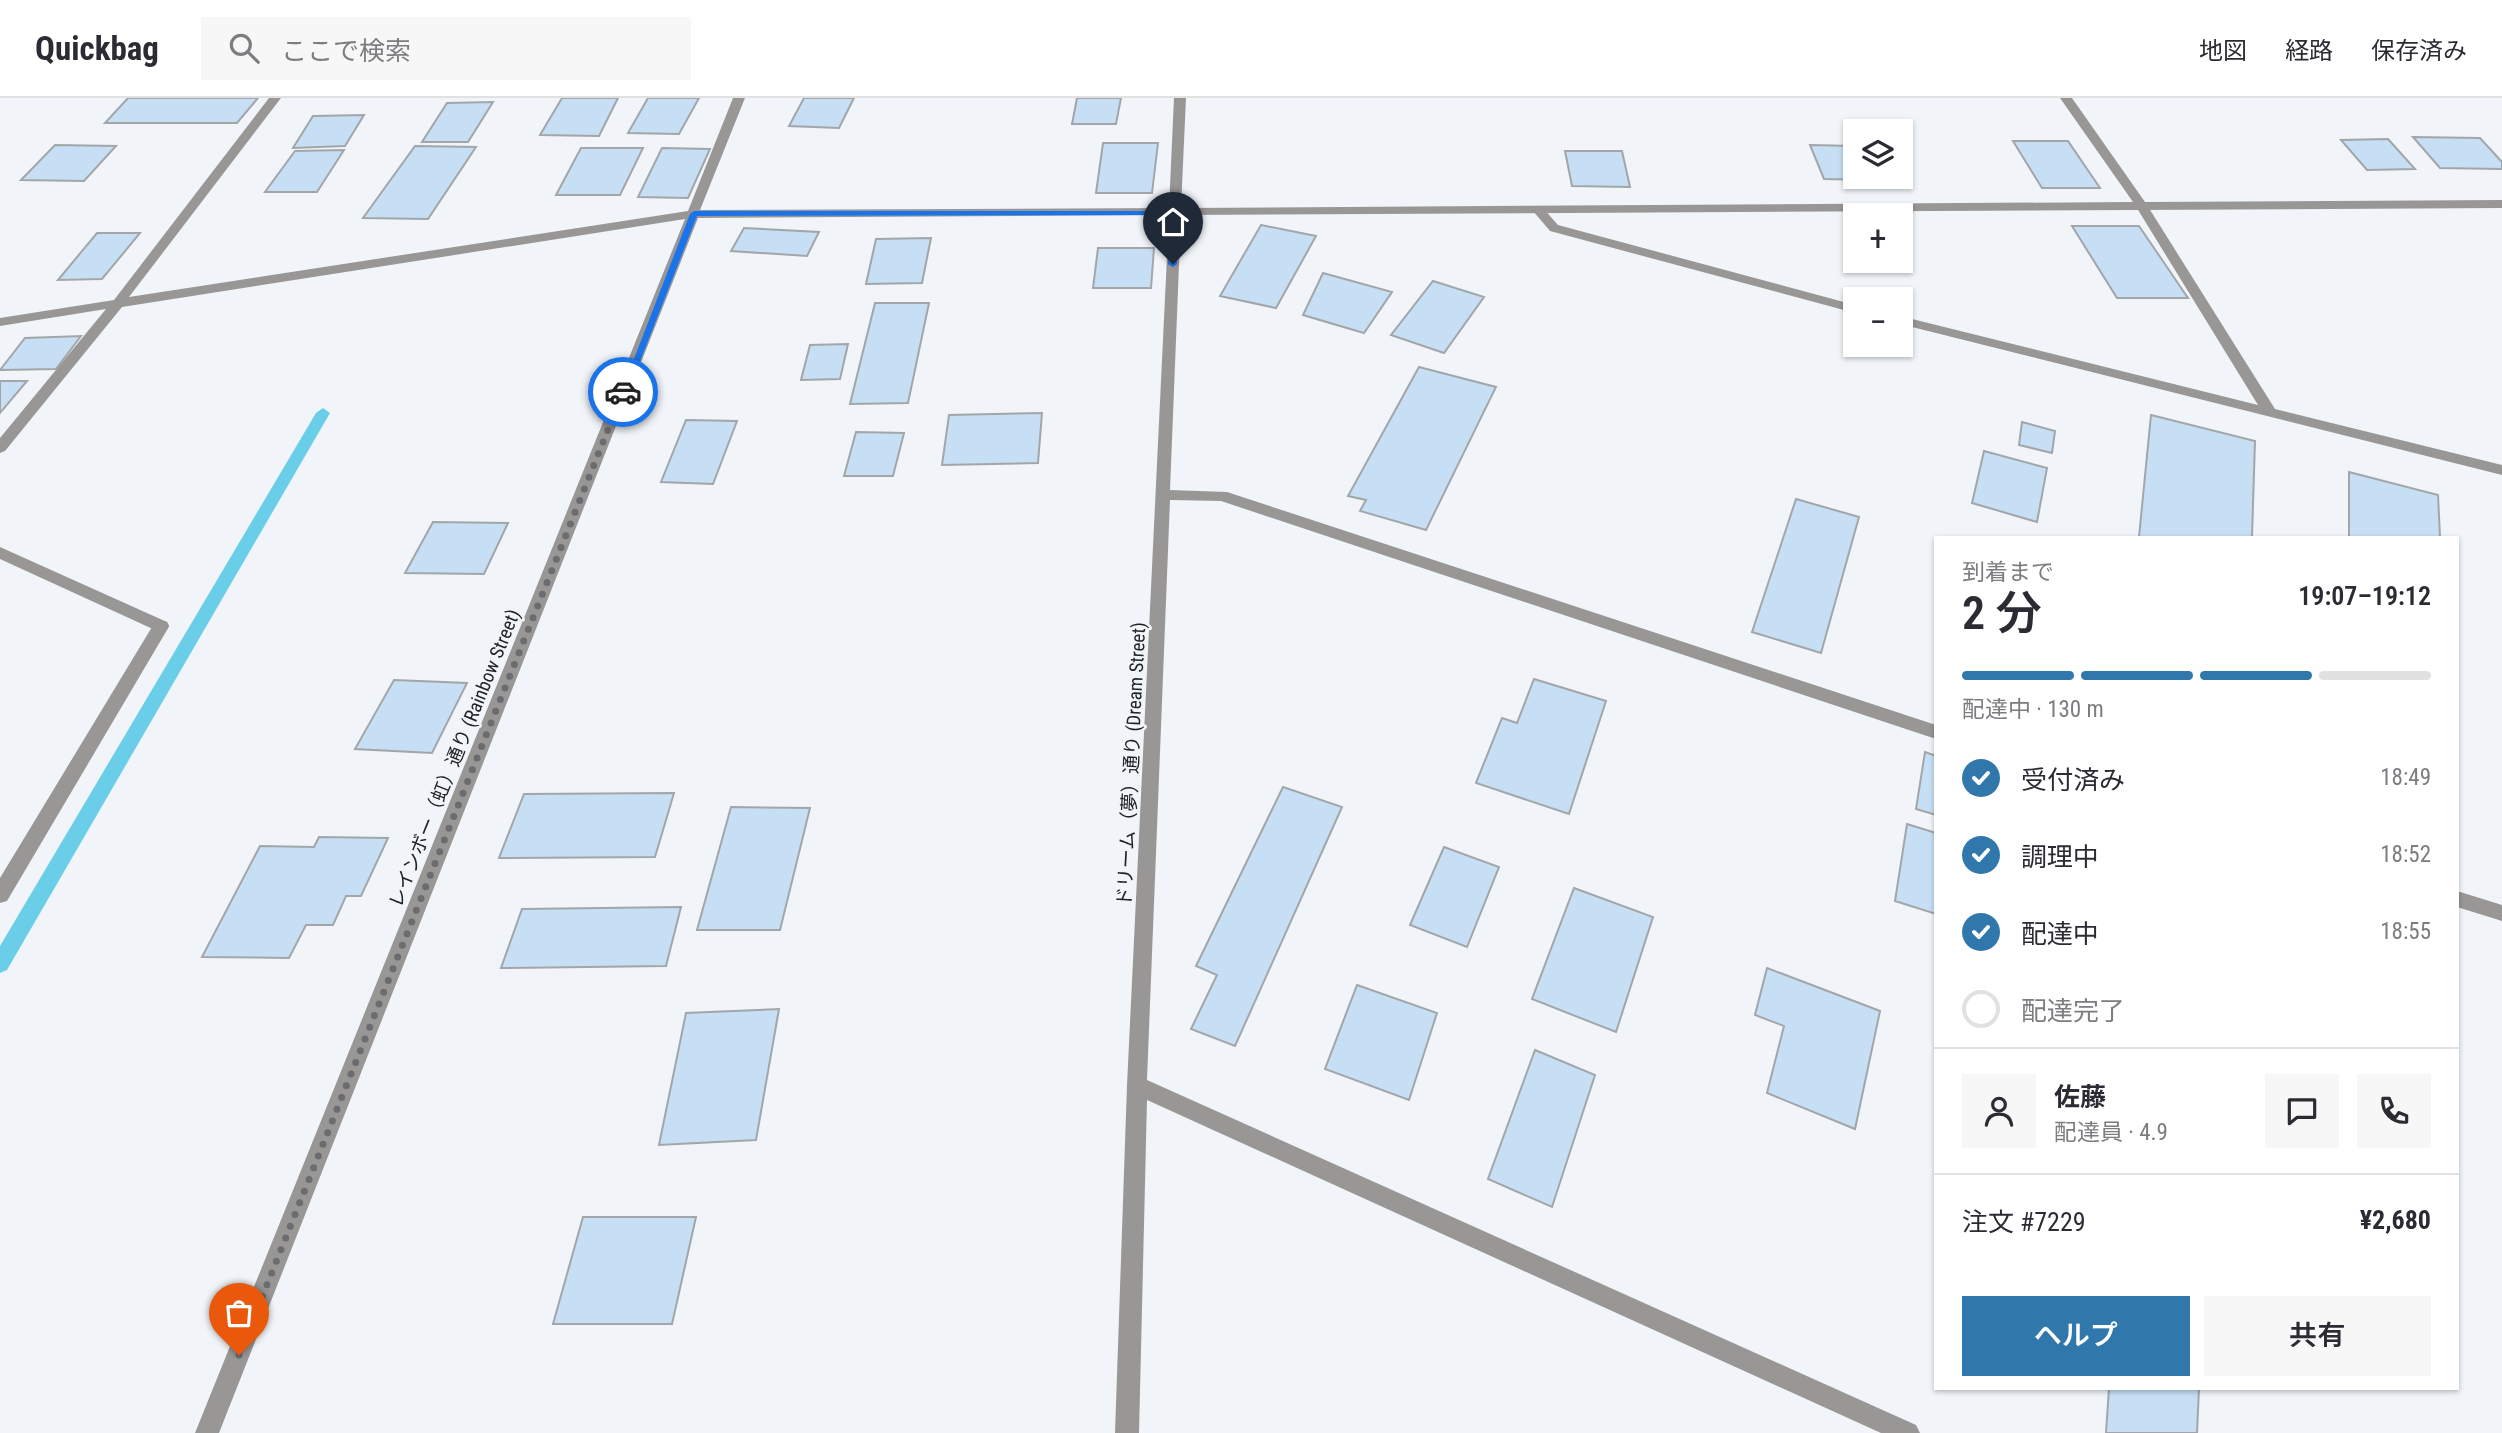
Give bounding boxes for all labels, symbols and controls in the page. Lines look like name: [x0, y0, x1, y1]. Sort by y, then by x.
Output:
search box: [201, 17, 691, 80]
text: Quickbag: [35, 29, 159, 68]
icon: search: [225, 29, 263, 67]
text: ここで検索: [281, 36, 411, 66]
text: 地図: [2199, 37, 2247, 65]
text: 経路: [2285, 37, 2333, 65]
text: 保存済み: [2371, 37, 2467, 65]
map controls: [1843, 119, 1913, 357]
button: layers: [1843, 119, 1913, 189]
pin: [1143, 192, 1203, 264]
icon: home: [1154, 203, 1192, 241]
button: +: [1843, 203, 1913, 273]
button: −: [1843, 287, 1913, 357]
courier: [588, 357, 658, 427]
icon: car: [604, 373, 642, 411]
text: 到着まで: [1962, 559, 2054, 586]
text: 19:07–19:12: [2298, 581, 2431, 611]
text: 2 分: [1962, 586, 2042, 640]
street label: レインボー（虹）通り (Rainbow Street): [384, 606, 525, 911]
street label: ドリーム（夢）通り (Dream Street): [1113, 621, 1150, 907]
text: 配達中 · 130 m: [1962, 696, 2104, 723]
icon: check: [1962, 759, 2000, 797]
text: 18:49: [2380, 764, 2431, 791]
text: 受付済み: [2021, 765, 2125, 795]
icon: check: [1962, 836, 2000, 874]
text: 18:52: [2380, 841, 2431, 868]
text: 調理中: [2021, 842, 2099, 872]
icon: check: [1962, 913, 2000, 951]
text: 18:55: [2380, 918, 2431, 945]
text: 配達中: [2021, 919, 2099, 949]
text: 配達完了: [2021, 996, 2125, 1026]
button: person: [1962, 1074, 2036, 1148]
button: chat: [2265, 1074, 2339, 1148]
button: phone: [2357, 1074, 2431, 1148]
text: 佐藤: [2054, 1082, 2106, 1112]
text: 配達員 · 4.9: [2054, 1119, 2168, 1146]
text: ¥2,680: [2360, 1205, 2431, 1235]
text: 注文 #7229: [1962, 1207, 2086, 1237]
pin: [209, 1283, 269, 1355]
icon: bag: [220, 1294, 258, 1332]
button: ヘルプ: [1962, 1296, 2190, 1376]
button: 共有: [2204, 1296, 2431, 1376]

